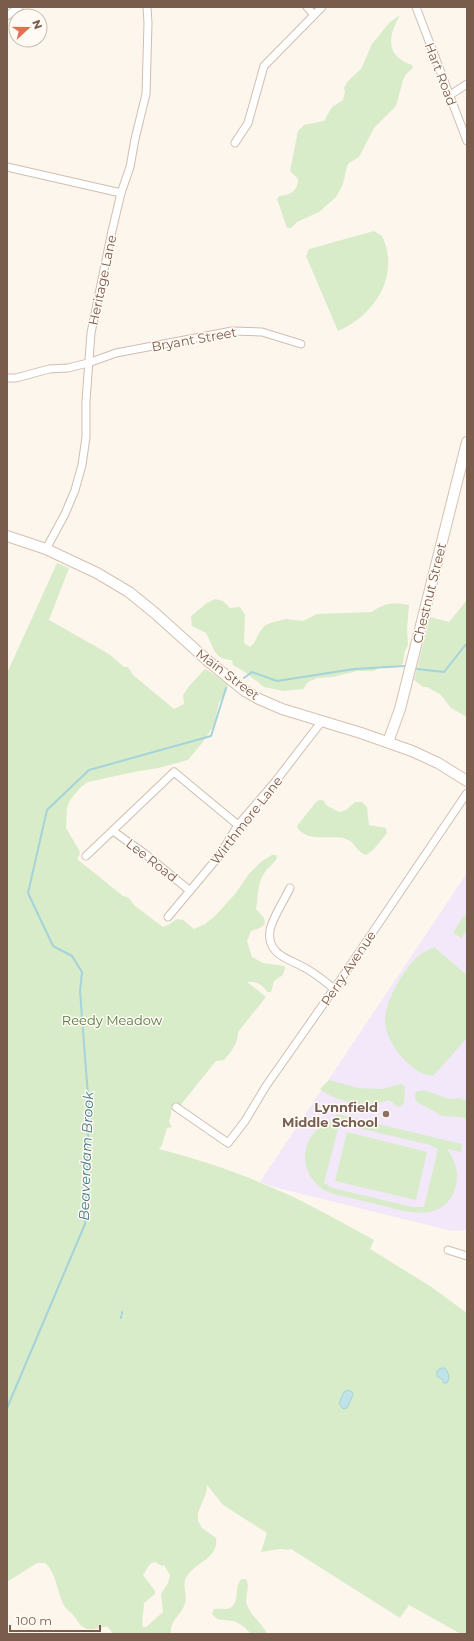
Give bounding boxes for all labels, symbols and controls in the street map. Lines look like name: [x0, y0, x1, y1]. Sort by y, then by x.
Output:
north arrow: [8, 8, 48, 48]
text: N: [29, 18, 45, 31]
street label: Hart Road: [422, 40, 460, 108]
street label: Heritage Lane: [85, 233, 119, 327]
street label: Bryant Street: [150, 324, 238, 354]
street label: Chestnut Street: [409, 541, 449, 645]
street label: Main Street: [193, 645, 263, 703]
street label: Wirthmore Lane: [207, 773, 285, 867]
street label: Lee Road: [123, 835, 181, 885]
street label: Perry Avenue: [317, 927, 379, 1008]
park label: Reedy Meadow: [62, 1012, 163, 1028]
water label: Beaverdam Brook: [75, 1090, 97, 1221]
place label: Lynnfield Middle School: [282, 1099, 378, 1130]
marker: Lynnfield Middle School: [381, 1109, 391, 1119]
scale bar: [10, 1607, 100, 1633]
text: 100 m: [16, 1613, 52, 1628]

